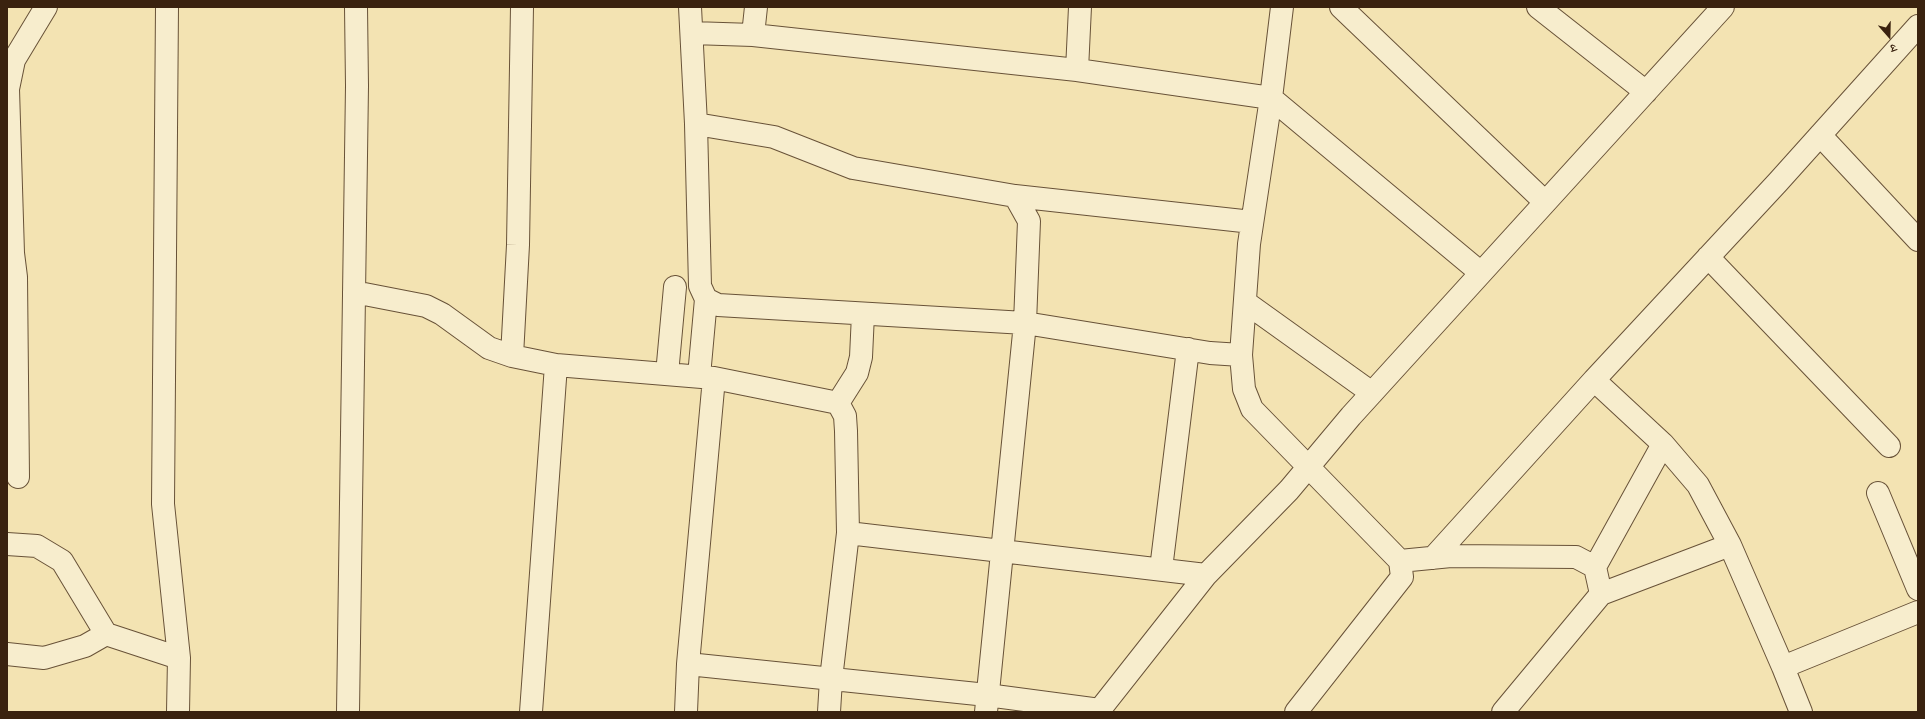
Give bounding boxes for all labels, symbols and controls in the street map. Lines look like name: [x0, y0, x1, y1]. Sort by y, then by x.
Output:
north arrow: [1869, 16, 1909, 56]
text: उ: [1888, 40, 1898, 56]

